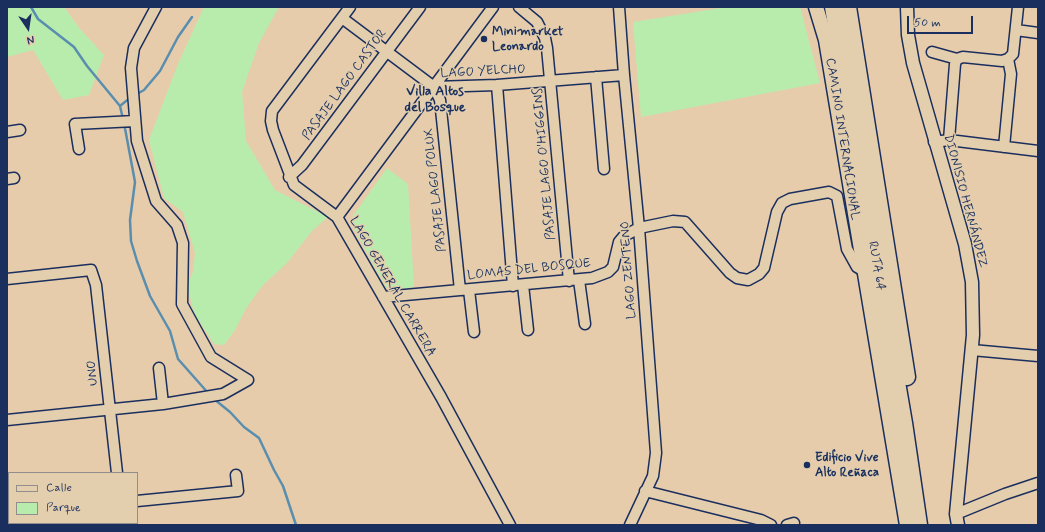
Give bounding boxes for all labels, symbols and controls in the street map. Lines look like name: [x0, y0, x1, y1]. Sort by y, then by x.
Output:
north arrow: [8, 8, 48, 48]
scale bar: [909, 8, 975, 34]
text: 50 m: [914, 15, 941, 31]
place label: Minimarket Leonardo: [492, 24, 563, 55]
street label: PASAJE LAGO CASTOR: [299, 26, 391, 144]
text: N: [26, 32, 36, 47]
marker: Minimarket Leonardo: [479, 34, 489, 44]
street label: CAMINO INTERNACIONAL: [821, 57, 863, 221]
street label: LAGO YELCHO: [440, 62, 526, 82]
district label: Villa Altos del Bosque: [404, 84, 466, 116]
street label: PASAJE LAGO O'HIGGINS: [531, 87, 559, 241]
street label: PASAJE LAGO POLUX: [422, 127, 450, 253]
street label: DIONISIO HERNÁNDEZ: [940, 132, 990, 270]
street label: LAGO GENERAL CARRERA: [345, 214, 439, 360]
street label: LAGO ZENTENO: [618, 221, 640, 319]
street label: RUTA 64: [864, 240, 888, 292]
street label: LOMAS DEL BOSQUE: [467, 256, 591, 284]
street label: UNO: [84, 359, 102, 387]
place label: Edificio Vive Alto Reñaca: [815, 450, 879, 481]
marker: Edificio Vive Alto Reñaca: [802, 460, 812, 470]
legend: [8, 472, 138, 524]
text: Calle: [46, 480, 72, 496]
text: Parque: [46, 500, 81, 516]

